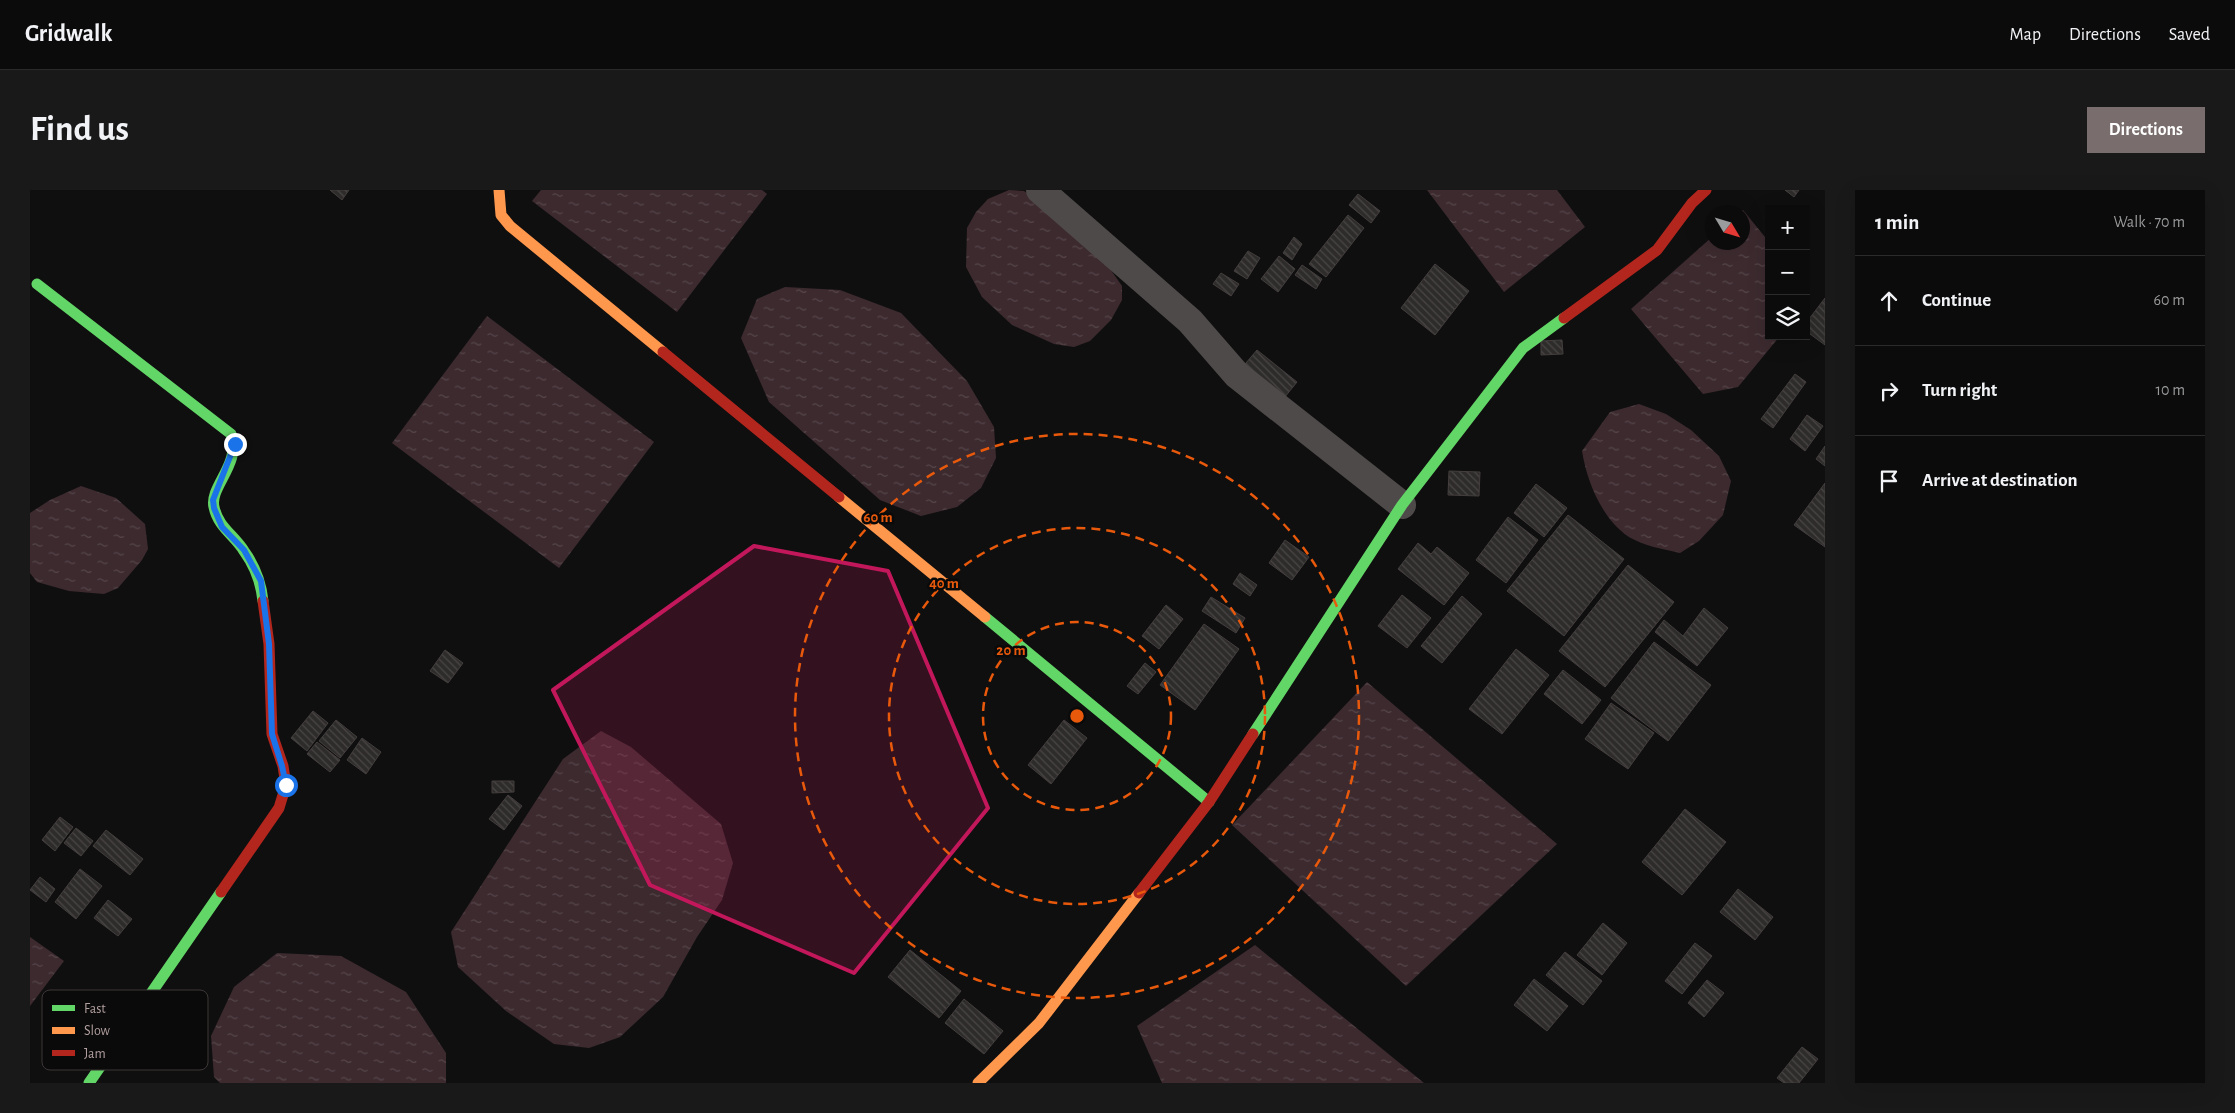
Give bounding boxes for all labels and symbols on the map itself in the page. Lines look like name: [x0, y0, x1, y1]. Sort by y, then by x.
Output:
north arrow: [1705, 205, 1750, 250]
route end: [224, 433, 247, 456]
text: 60 m: [863, 510, 893, 525]
text: 40 m: [929, 576, 959, 591]
text: 20 m: [996, 643, 1026, 658]
centre of rings: [1068, 707, 1086, 725]
route start: [275, 774, 298, 797]
legend: [42, 990, 208, 1070]
text: Fast: [84, 1002, 106, 1016]
text: Slow: [84, 1024, 111, 1038]
text: Jam: [84, 1047, 106, 1061]

